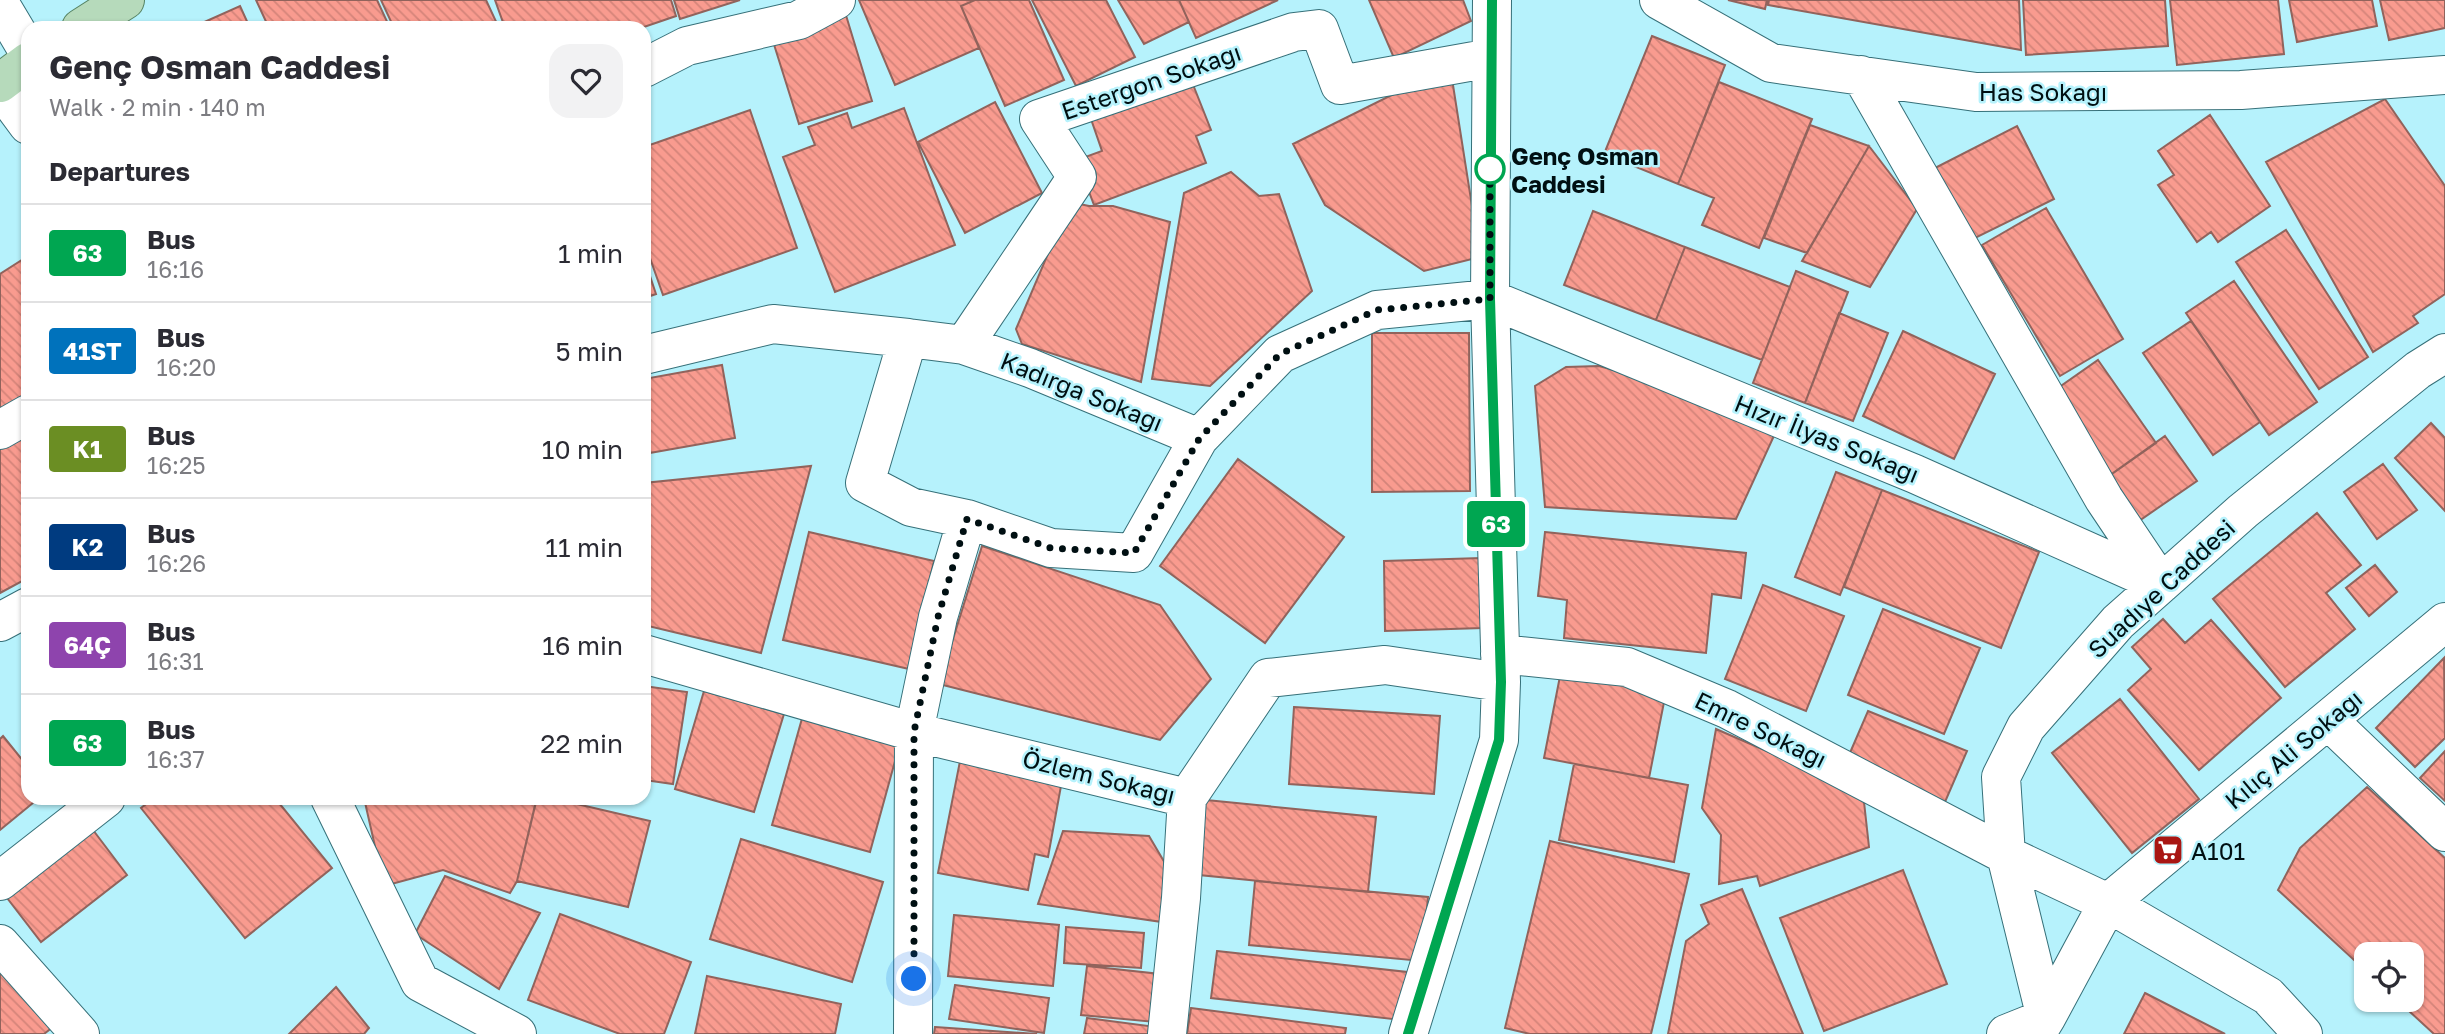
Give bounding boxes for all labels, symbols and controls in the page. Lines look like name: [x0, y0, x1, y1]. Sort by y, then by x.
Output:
street label: Estergon Sokağı: [1058, 37, 1244, 125]
button: heart: [549, 44, 623, 118]
text: Genç Osman Caddesi: [49, 47, 390, 86]
street label: Has Sokağı: [1979, 77, 2107, 106]
text: Walk · 2 min · 140 m: [49, 93, 266, 121]
place label: Genç Osman Caddesi: [1511, 141, 1658, 198]
marker: Genç Osman Caddesi: [1475, 154, 1505, 184]
text: Departures: [49, 156, 190, 187]
text: Bus: [147, 224, 195, 255]
text: 63: [73, 238, 102, 267]
text: 1 min: [558, 238, 623, 269]
text: 16:16: [147, 255, 204, 283]
text: Bus: [157, 322, 205, 353]
text: 41ST: [63, 336, 122, 365]
text: 5 min: [555, 336, 623, 367]
street label: Kadırga Sokağı: [997, 345, 1167, 437]
text: 16:20: [157, 353, 216, 381]
street label: Hızır İlyas Sokağı: [1731, 388, 1923, 488]
text: Bus: [147, 420, 195, 451]
text: K1: [73, 434, 102, 463]
text: 10 min: [542, 434, 623, 465]
text: 16:25: [147, 451, 206, 479]
line badge: 63: [1464, 501, 1528, 547]
text: 63: [1481, 509, 1511, 538]
street label: Suadıye Caddesi: [2082, 513, 2240, 663]
text: Bus: [147, 518, 195, 549]
text: K2: [71, 532, 104, 561]
text: 11 min: [545, 532, 623, 563]
text: 16:26: [147, 549, 206, 577]
text: Bus: [147, 616, 195, 647]
text: 64Ç: [64, 630, 111, 659]
text: 16 min: [542, 630, 623, 661]
text: 16:31: [147, 647, 204, 675]
street label: Kılıç Ali Sokağı: [2219, 683, 2367, 815]
street label: Emre Sokağı: [1690, 685, 1832, 773]
text: Bus: [147, 714, 195, 745]
text: 63: [73, 728, 102, 757]
text: 22 min: [540, 728, 623, 759]
street label: Özlem Sokağı: [1020, 743, 1178, 809]
text: 16:37: [147, 745, 205, 773]
supermarket icon: A101: [2151, 833, 2185, 867]
place label: A101: [2191, 836, 2245, 865]
map controls: [2354, 942, 2424, 1012]
button: locate: [2354, 942, 2424, 1012]
your location: [896, 961, 931, 996]

